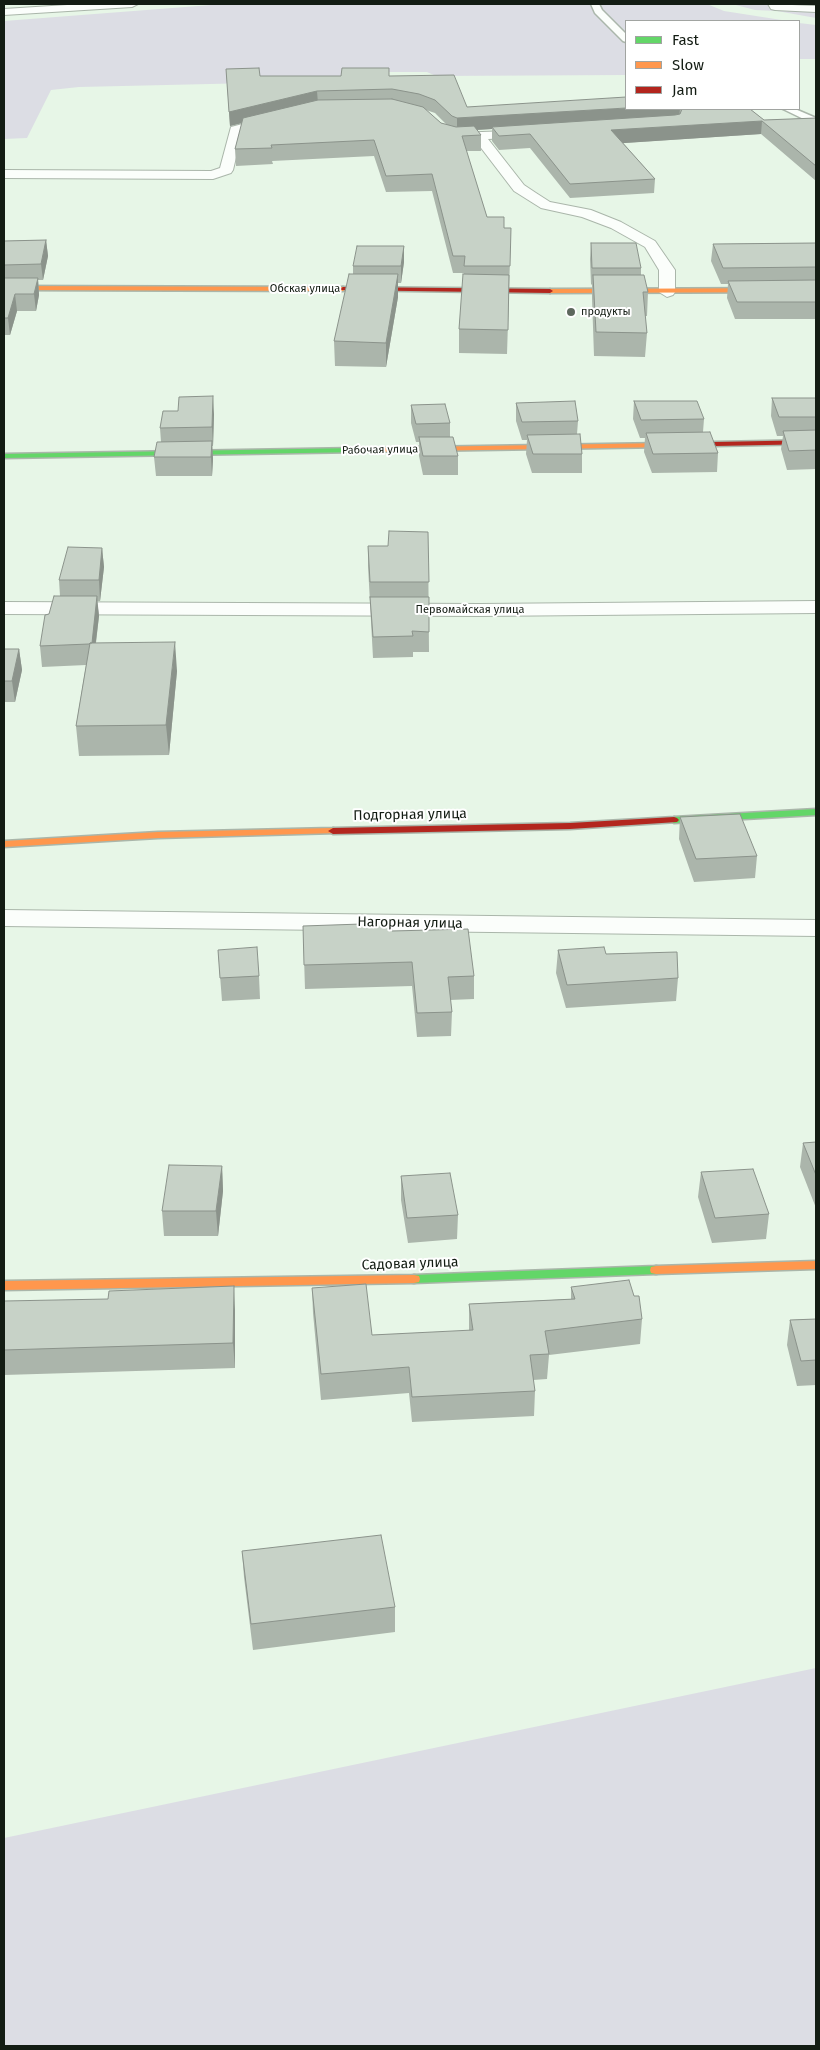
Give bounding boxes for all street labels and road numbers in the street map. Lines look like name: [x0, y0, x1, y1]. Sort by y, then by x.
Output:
street label: Обская улица: [270, 282, 340, 296]
street label: Рабочая улица: [342, 443, 418, 457]
street label: Первомайская улица: [416, 603, 524, 617]
street label: Подгорная улица: [353, 806, 467, 824]
street label: Нагорная улица: [357, 914, 463, 932]
street label: Садовая улица: [361, 1254, 459, 1274]

